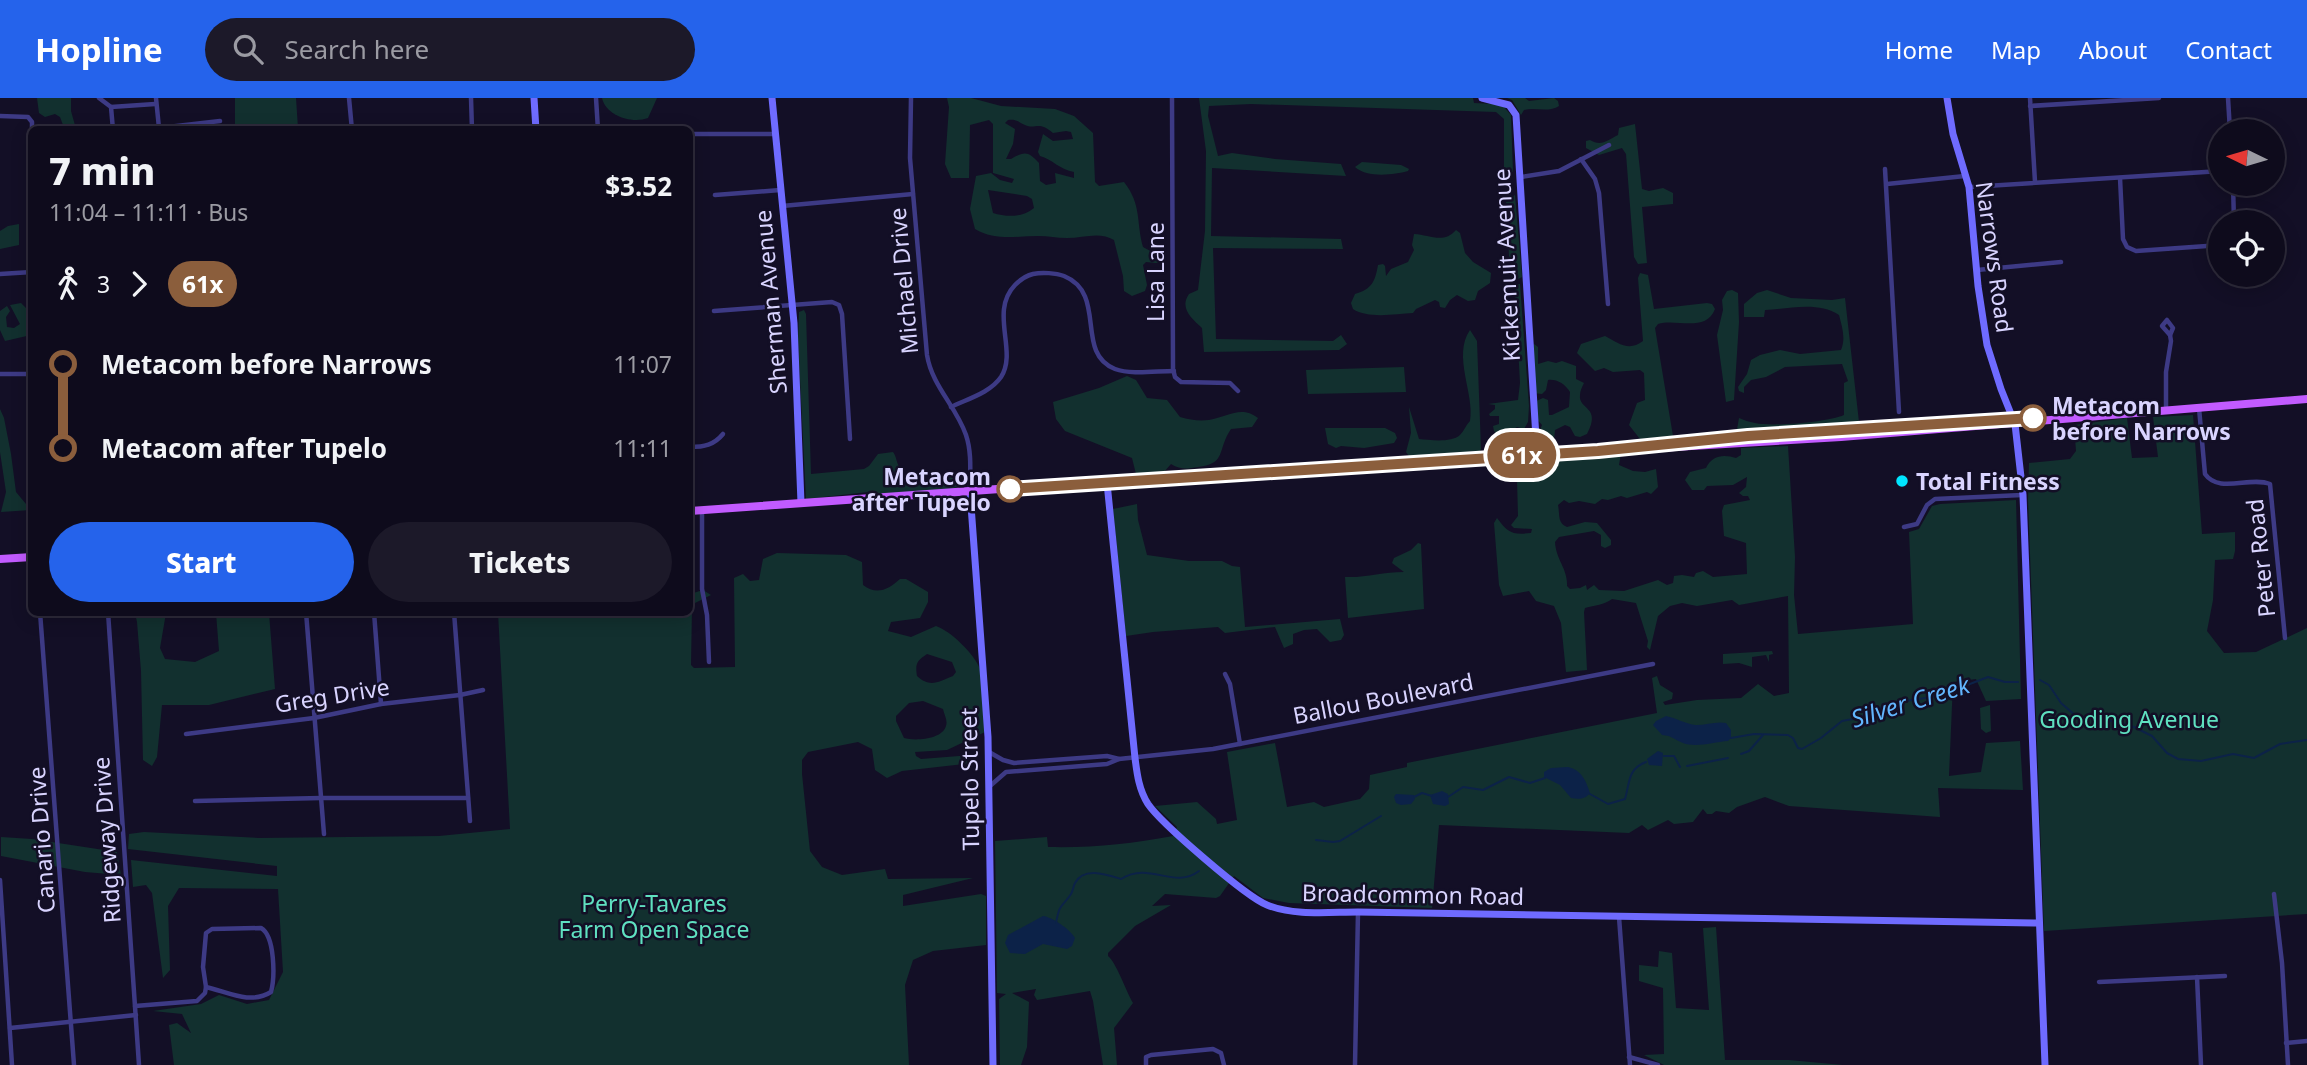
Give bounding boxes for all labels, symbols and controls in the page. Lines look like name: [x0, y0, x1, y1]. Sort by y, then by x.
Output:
search box: [205, 18, 695, 81]
text: Hopline: [35, 27, 163, 72]
icon: search: [229, 30, 267, 68]
text: Search here: [285, 31, 429, 67]
text: Home: [1885, 33, 1953, 66]
text: Map: [1991, 33, 2041, 66]
text: About: [2079, 33, 2147, 66]
text: Contact: [2185, 33, 2272, 66]
north arrow: [2208, 119, 2286, 196]
map controls: [2208, 119, 2285, 287]
text: 7 min: [49, 144, 155, 196]
text: $3.52: [605, 168, 672, 204]
street label: Kickemuit Avenue: [1485, 168, 1527, 362]
street label: Narrows Road: [1969, 179, 2021, 335]
text: 11:04 – 11:11 · Bus: [49, 196, 248, 228]
street label: Michael Drive: [881, 207, 925, 355]
street label: Sherman Avenue: [746, 209, 794, 395]
button: locate: [2208, 210, 2285, 287]
street label: Lisa Lane: [1139, 222, 1171, 322]
icon: walk: [49, 265, 87, 303]
icon: forward: [120, 265, 158, 303]
text: 61x: [182, 267, 223, 300]
text: 3: [97, 268, 110, 300]
text: Metacom before Narrows: [101, 346, 432, 382]
text: 11:07: [613, 348, 672, 380]
place label: Metacom before Narrows: [2052, 389, 2231, 447]
marker: Metacom before Narrows: [2020, 405, 2046, 431]
text: Metacom after Tupelo: [101, 430, 387, 466]
text: 11:11: [613, 432, 672, 464]
line badge: 61x: [1482, 432, 1562, 478]
text: 61x: [1501, 438, 1543, 471]
place label: Metacom after Tupelo: [852, 460, 991, 518]
place label: Total Fitness: [1916, 465, 2060, 497]
marker: Total Fitness: [1894, 473, 1910, 489]
marker: Metacom after Tupelo: [997, 476, 1023, 502]
street label: Peter Road: [2238, 497, 2282, 619]
button: Start: [49, 522, 354, 602]
button: Tickets: [368, 522, 672, 602]
street label: Ballou Boulevard: [1290, 665, 1476, 731]
water label: Silver Creek: [1847, 667, 1974, 735]
street label: Greg Drive: [272, 670, 392, 720]
park label: Gooding Avenue: [2039, 703, 2219, 735]
street label: Tupelo Street: [952, 707, 986, 851]
street label: Ridgeway Drive: [84, 756, 128, 924]
street label: Canario Drive: [20, 766, 62, 914]
street label: Broadcommon Road: [1302, 876, 1524, 912]
park label: Perry-Tavares Farm Open Space: [559, 887, 749, 945]

